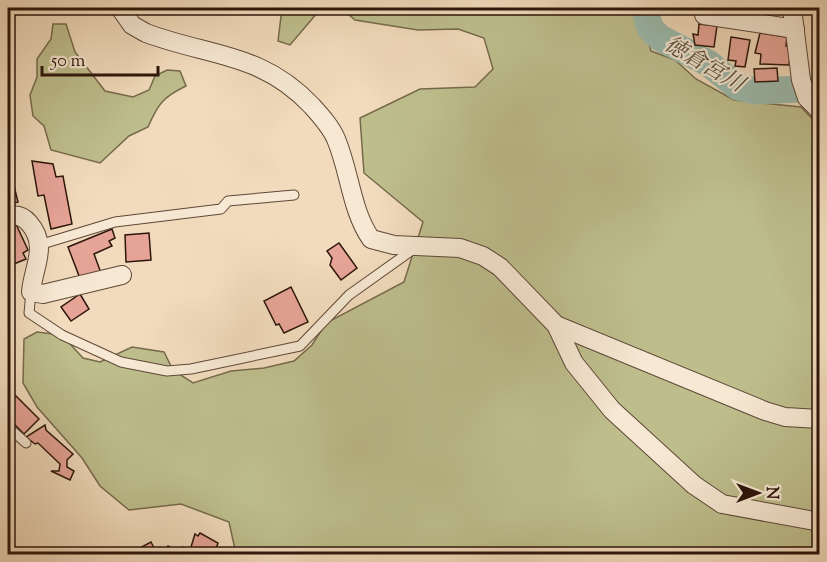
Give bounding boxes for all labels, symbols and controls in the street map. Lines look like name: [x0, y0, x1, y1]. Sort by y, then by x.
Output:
water label: 徳倉宮川: [657, 30, 751, 102]
scale bar: [42, 39, 158, 77]
text: 50 m: [50, 49, 86, 75]
north arrow: [728, 463, 788, 523]
text: N: [759, 487, 782, 500]

